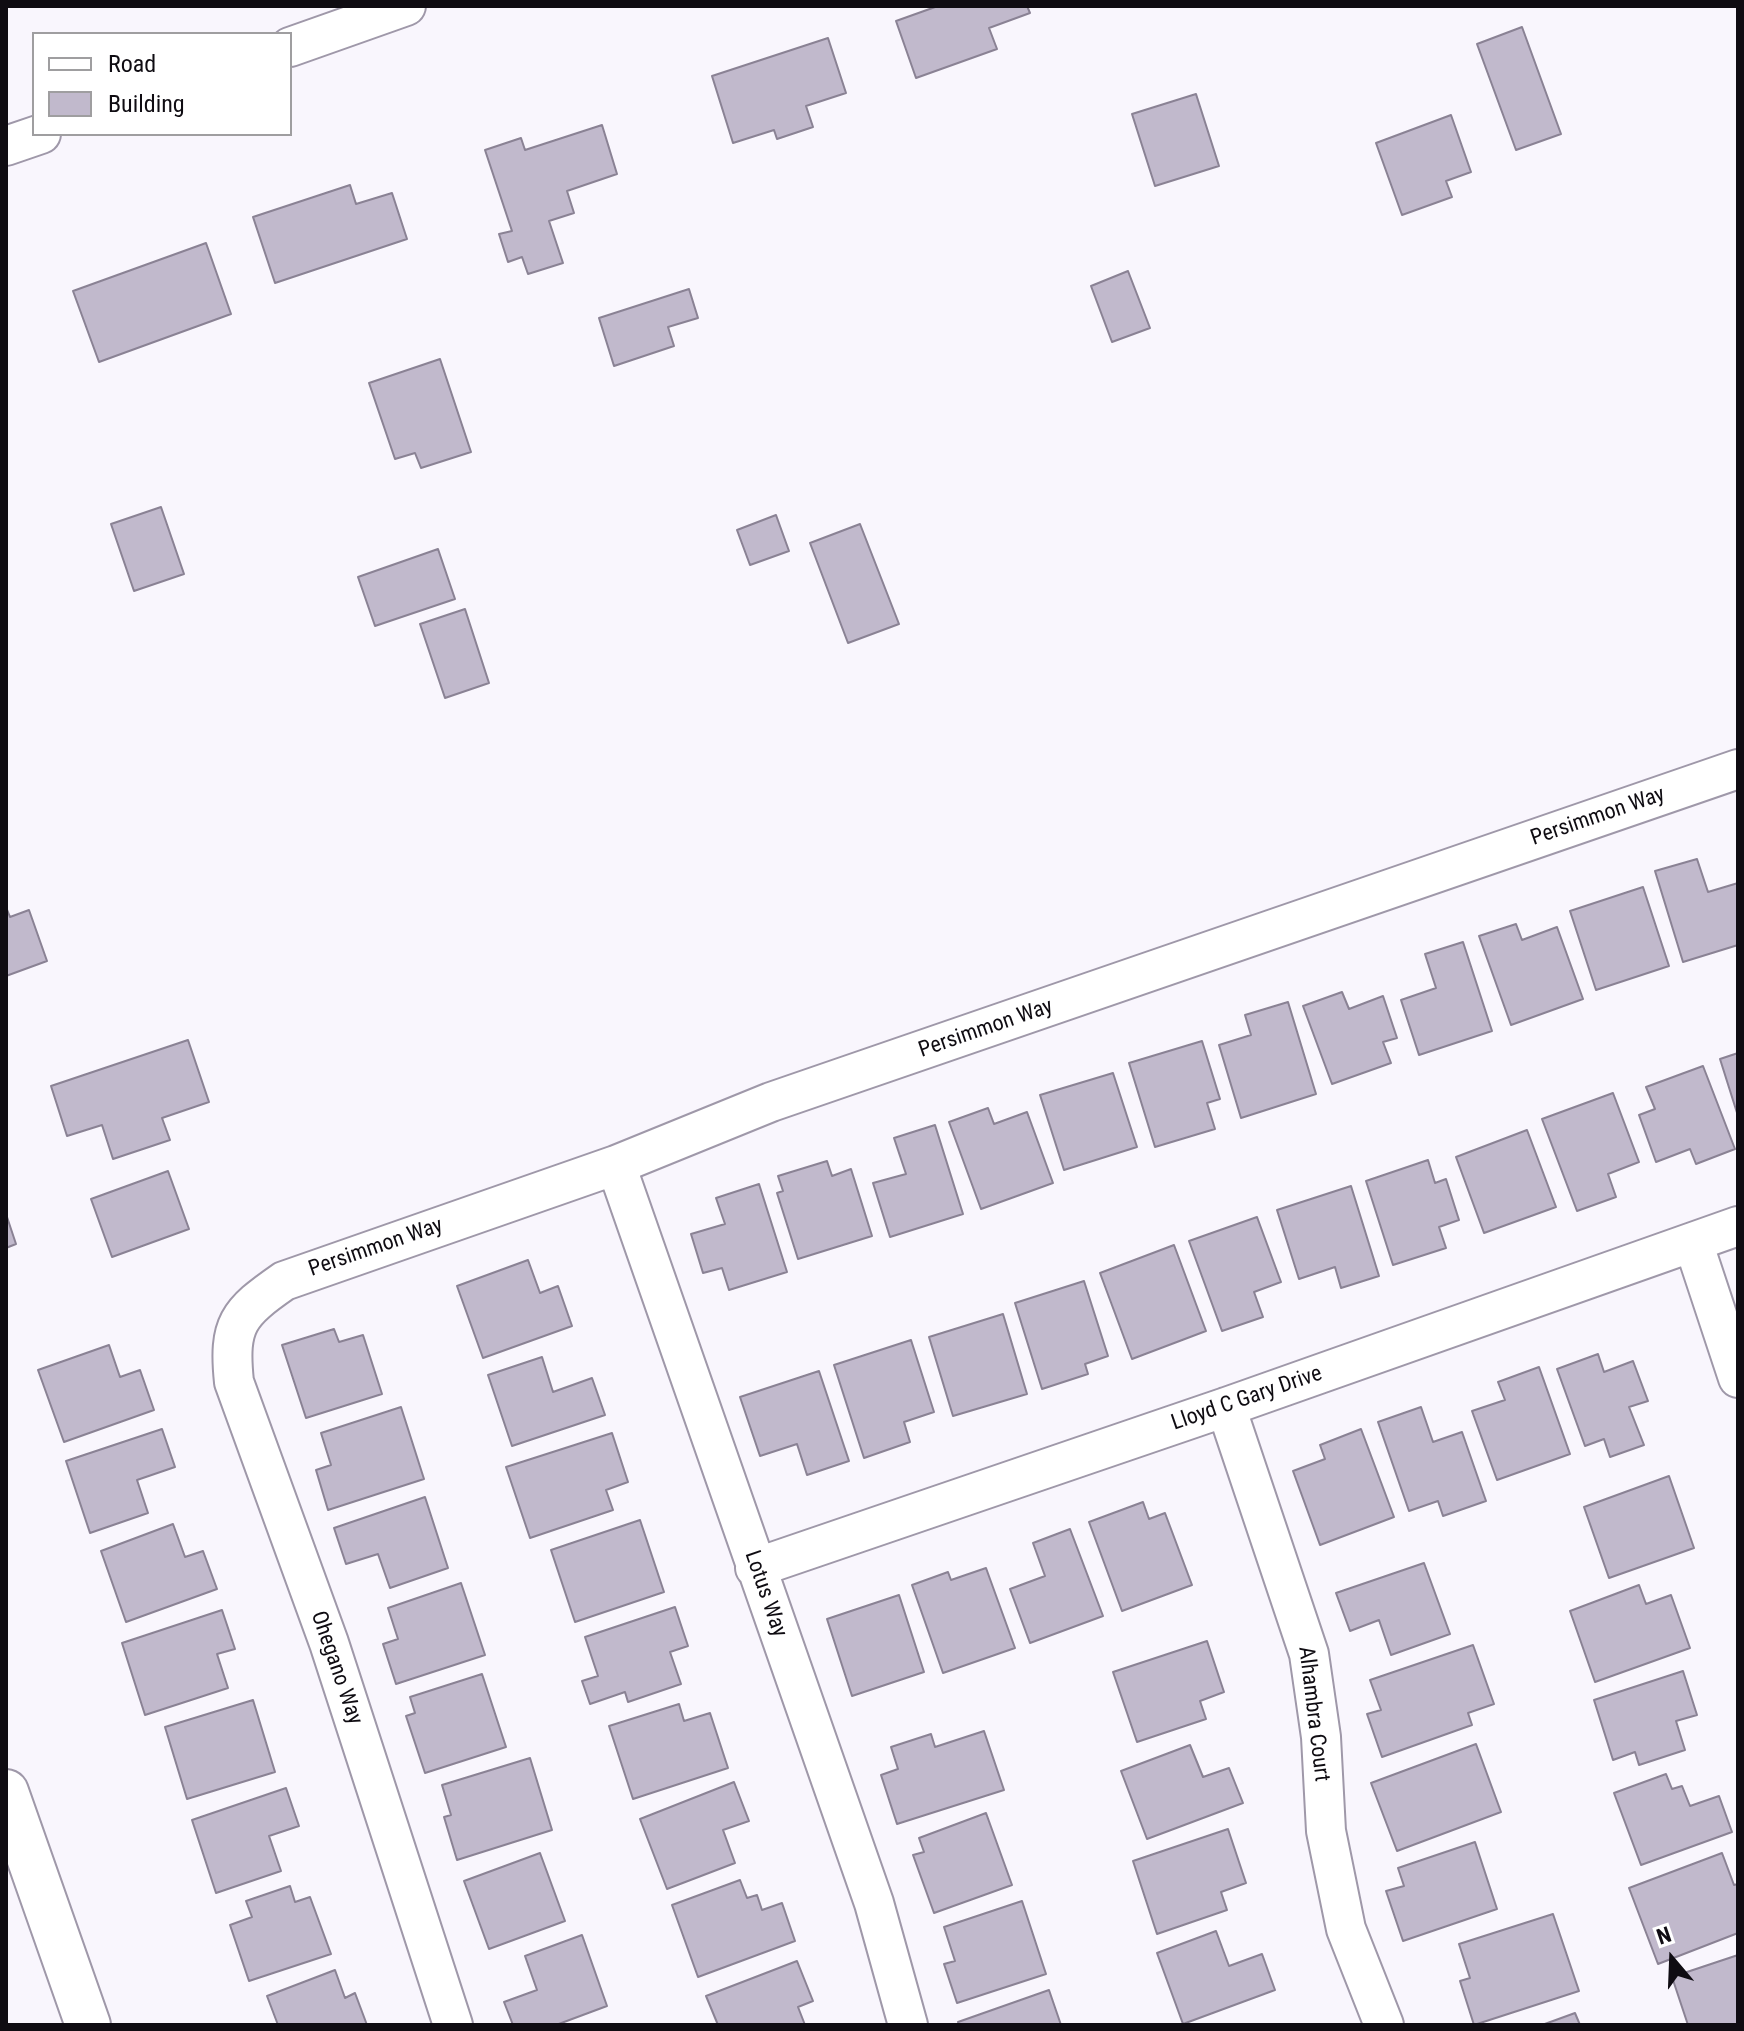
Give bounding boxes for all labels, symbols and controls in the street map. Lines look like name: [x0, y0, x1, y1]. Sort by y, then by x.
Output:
legend: [32, 32, 292, 136]
text: Road: [108, 50, 156, 78]
text: Building: [108, 90, 185, 118]
street label: Persimmon Way: [1528, 782, 1668, 852]
street label: Persimmon Way: [916, 994, 1056, 1064]
street label: Persimmon Way: [306, 1213, 446, 1283]
street label: Lloyd C Gary Drive: [1168, 1361, 1326, 1437]
street label: Lotus Way: [738, 1547, 792, 1641]
street label: Ohegano Way: [304, 1608, 368, 1728]
street label: Alhambra Court: [1292, 1645, 1334, 1783]
north arrow: [1632, 1919, 1712, 1999]
text: N: [1654, 1922, 1674, 1950]

